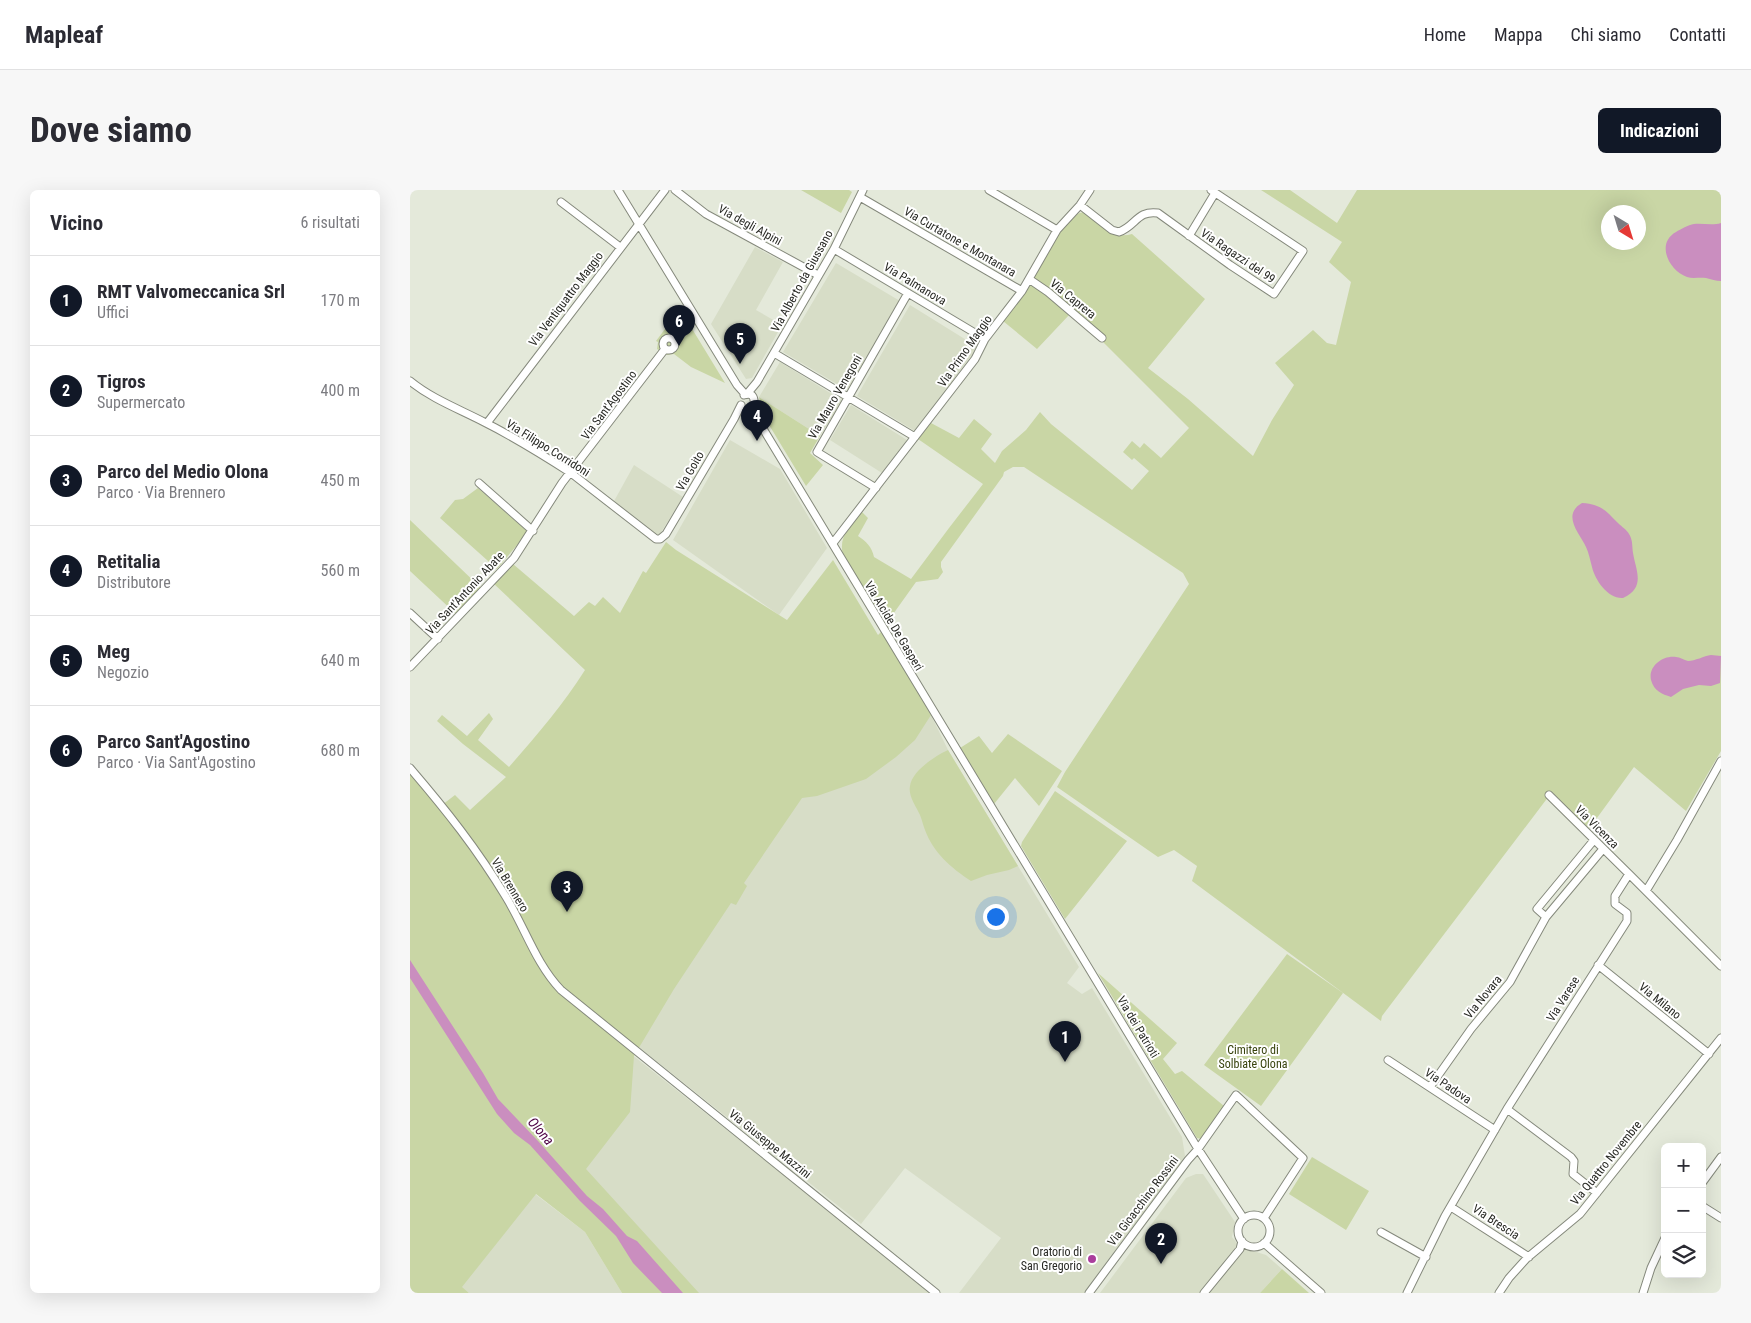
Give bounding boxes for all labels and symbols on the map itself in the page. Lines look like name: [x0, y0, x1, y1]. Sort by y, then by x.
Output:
street label: Via degli Alpini: [716, 202, 784, 248]
street label: Via Curtatone e Montanara: [902, 204, 1019, 280]
north arrow: [1601, 205, 1646, 250]
street label: Via Ragazzi del 99: [1198, 226, 1278, 286]
street label: Via Alberto da Giussano: [768, 228, 836, 334]
street label: Via Ventiquattro Maggio: [526, 249, 606, 349]
street label: Via Palmanova: [881, 260, 949, 308]
street label: Via Caprera: [1047, 276, 1099, 322]
pin: 6: [663, 305, 695, 346]
street label: Via Primo Maggio: [935, 312, 995, 390]
pin: 5: [724, 323, 756, 364]
street label: Via Mauro Venegoni: [805, 352, 865, 442]
street label: Via Sant'Agostino: [578, 368, 640, 442]
pin: 4: [741, 400, 773, 441]
street label: Via Filippo Corridoni: [504, 417, 592, 479]
street label: Via Goito: [673, 449, 707, 493]
street label: Via Sant'Antonio Abate: [423, 548, 507, 637]
street label: Via Alcide De Gasperi: [862, 579, 926, 673]
street label: Via Vicenza: [1572, 802, 1622, 852]
street label: Via Brennero: [488, 855, 532, 915]
pin: 3: [551, 871, 583, 912]
your location: [983, 904, 1009, 930]
street label: Via Novara: [1461, 972, 1505, 1021]
street label: Via Varese: [1544, 974, 1582, 1024]
street label: Via Milano: [1636, 980, 1684, 1022]
street label: Via dei Patrioti: [1114, 994, 1162, 1060]
pin: 1: [1049, 1021, 1081, 1062]
park label: Cimitero di Solbiate Olona: [1219, 1043, 1288, 1071]
street label: Via Padova: [1422, 1065, 1474, 1107]
street label: Via Giuseppe Mazzini: [726, 1107, 814, 1181]
water label: Olona: [525, 1114, 557, 1148]
street label: Via Quattro Novembre: [1568, 1118, 1645, 1208]
street label: Via Gioacchino Rossini: [1105, 1153, 1181, 1249]
street label: Via Brescia: [1470, 1202, 1522, 1242]
pin: 2: [1145, 1223, 1177, 1264]
place label: Oratorio di San Gregorio: [1021, 1245, 1082, 1273]
marker: Oratorio di San Gregorio: [1086, 1253, 1098, 1265]

